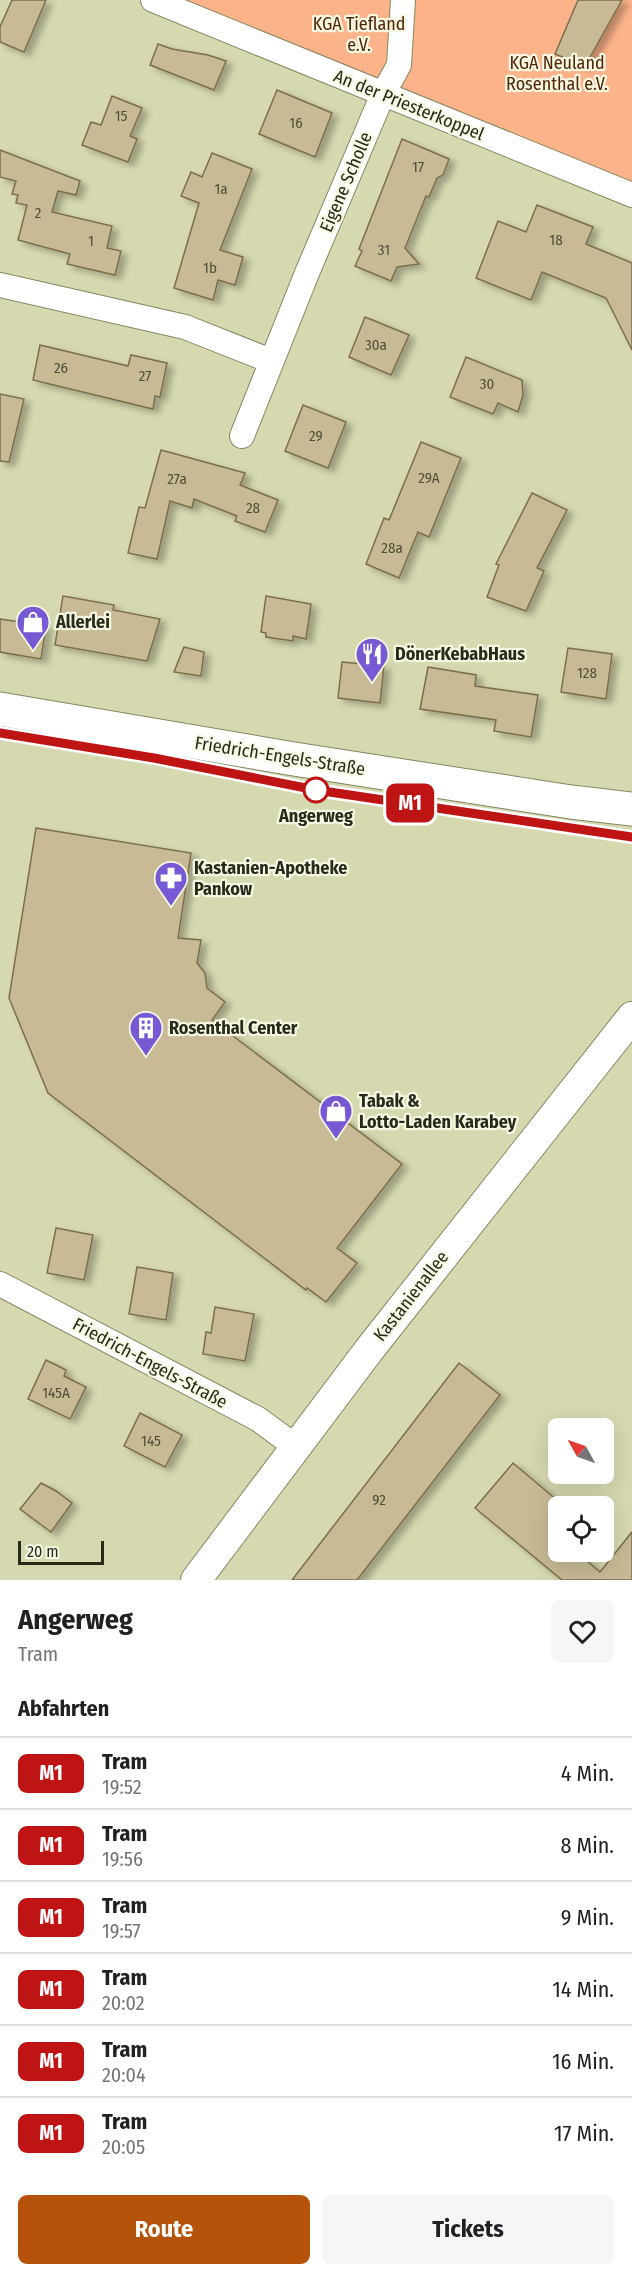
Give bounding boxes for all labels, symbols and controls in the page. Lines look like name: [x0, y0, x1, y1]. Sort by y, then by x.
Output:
park label: KGA Tiefland e.V.: [313, 13, 405, 56]
park label: KGA Neuland Rosenthal e.V.: [506, 52, 608, 95]
street label: An der Priesterkoppel: [331, 65, 488, 145]
house number: 15: [115, 107, 127, 125]
house number: 16: [289, 114, 303, 132]
street label: Eigene Scholle: [315, 129, 377, 235]
house number: 17: [412, 158, 424, 176]
house number: 1a: [214, 180, 228, 198]
house number: 2: [35, 204, 42, 222]
house number: 18: [549, 231, 563, 249]
house number: 1: [88, 232, 94, 250]
house number: 31: [378, 241, 390, 259]
house number: 1b: [203, 259, 217, 277]
house number: 30a: [365, 336, 387, 354]
house number: 26: [54, 359, 68, 377]
house number: 27: [139, 367, 151, 385]
house number: 30: [480, 375, 494, 393]
house number: 29: [309, 427, 323, 445]
house number: 29A: [418, 469, 440, 487]
house number: 27a: [167, 470, 187, 488]
house number: 28: [246, 499, 260, 517]
house number: 28a: [381, 539, 403, 557]
shop icon: Allerlei: [15, 604, 51, 651]
place label: Allerlei: [55, 611, 110, 633]
restaurant icon: DönerKebabHaus: [354, 636, 390, 683]
place label: DönerKebabHaus: [395, 643, 525, 665]
house number: 128: [577, 664, 597, 682]
street label: Friedrich-Engels-Straße: [193, 732, 367, 780]
marker: Angerweg: [303, 777, 329, 803]
line badge: M1: [383, 784, 437, 822]
text: M1: [398, 790, 422, 816]
place label: Angerweg: [278, 805, 353, 827]
place label: Kastanien-Apotheke Pankow: [194, 857, 347, 900]
pharmacy icon: Kastanien-Apotheke Pankow: [153, 860, 189, 907]
building icon: Rosenthal Center: [128, 1010, 164, 1057]
place label: Rosenthal Center: [169, 1017, 298, 1039]
place label: Tabak & Lotto-Laden Karabey: [359, 1090, 517, 1133]
shop icon: Tabak & Lotto-Laden Karabey: [318, 1093, 354, 1140]
street label: Kastanienallee: [369, 1246, 453, 1346]
street label: Friedrich-Engels-Straße: [69, 1313, 231, 1413]
house number: 145A: [42, 1384, 70, 1402]
north arrow: [548, 1418, 614, 1484]
map controls: [548, 1418, 614, 1562]
house number: 145: [141, 1432, 161, 1450]
house number: 92: [372, 1491, 386, 1509]
button: locate: [548, 1496, 614, 1562]
scale bar: [18, 1538, 104, 1566]
text: 20 m: [27, 1542, 58, 1561]
button: heart: [551, 1600, 614, 1663]
text: Angerweg: [18, 1603, 133, 1636]
text: Tram: [18, 1642, 58, 1666]
text: Abfahrten: [18, 1695, 109, 1722]
text: Tram: [102, 1748, 147, 1775]
text: M1: [39, 1760, 63, 1786]
text: 4 Min.: [561, 1760, 614, 1787]
text: 19:52: [102, 1775, 142, 1799]
text: Tram: [102, 1820, 147, 1847]
text: M1: [39, 1832, 63, 1858]
text: 8 Min.: [560, 1832, 614, 1859]
text: 19:56: [102, 1847, 143, 1871]
text: Tram: [102, 1892, 147, 1919]
text: M1: [39, 1904, 63, 1930]
text: 9 Min.: [561, 1904, 614, 1931]
text: 19:57: [102, 1919, 141, 1943]
text: Tram: [102, 1964, 147, 1991]
text: M1: [39, 1976, 63, 2002]
text: 14 Min.: [552, 1976, 614, 2003]
text: 20:02: [102, 1991, 145, 2015]
text: Tram: [102, 2036, 147, 2063]
text: M1: [39, 2048, 63, 2074]
text: 16 Min.: [552, 2048, 614, 2075]
text: 20:04: [102, 2063, 146, 2087]
text: Tram: [102, 2108, 147, 2135]
text: M1: [39, 2120, 63, 2146]
text: 17 Min.: [554, 2120, 614, 2147]
text: 20:05: [102, 2135, 145, 2159]
button: Route: [18, 2195, 310, 2264]
button: Tickets: [322, 2195, 614, 2264]

